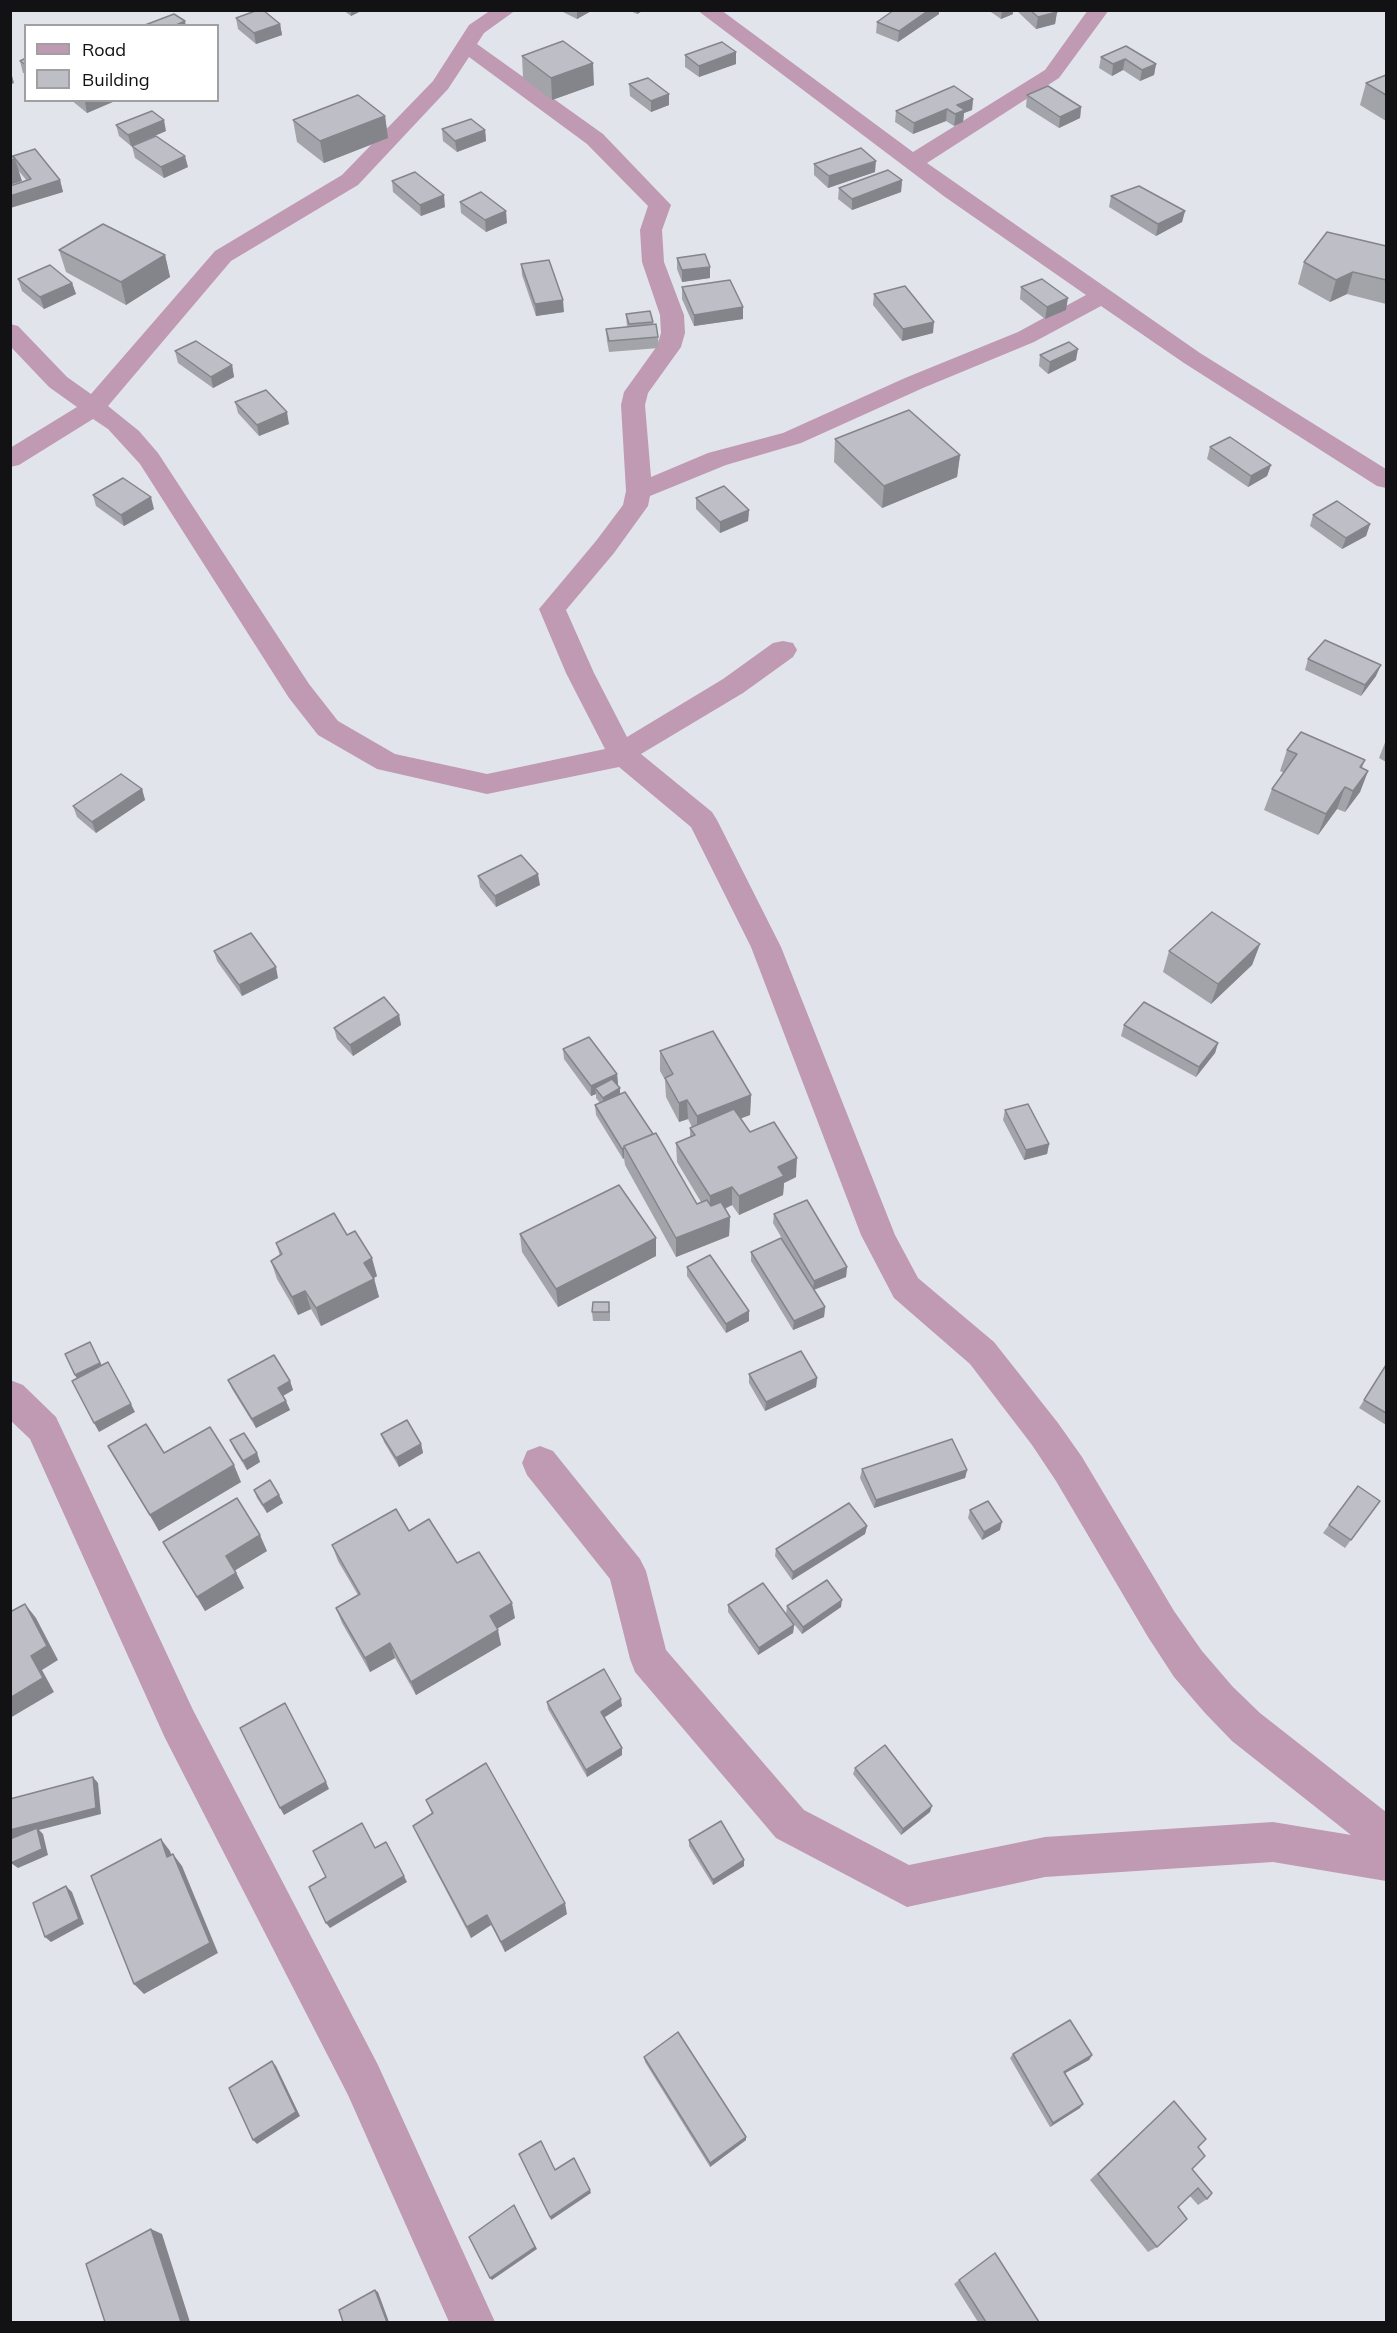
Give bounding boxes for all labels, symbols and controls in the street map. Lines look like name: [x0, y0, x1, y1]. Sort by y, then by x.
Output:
legend: [24, 24, 219, 102]
text: Road: [82, 38, 126, 61]
text: Building: [82, 68, 150, 91]

